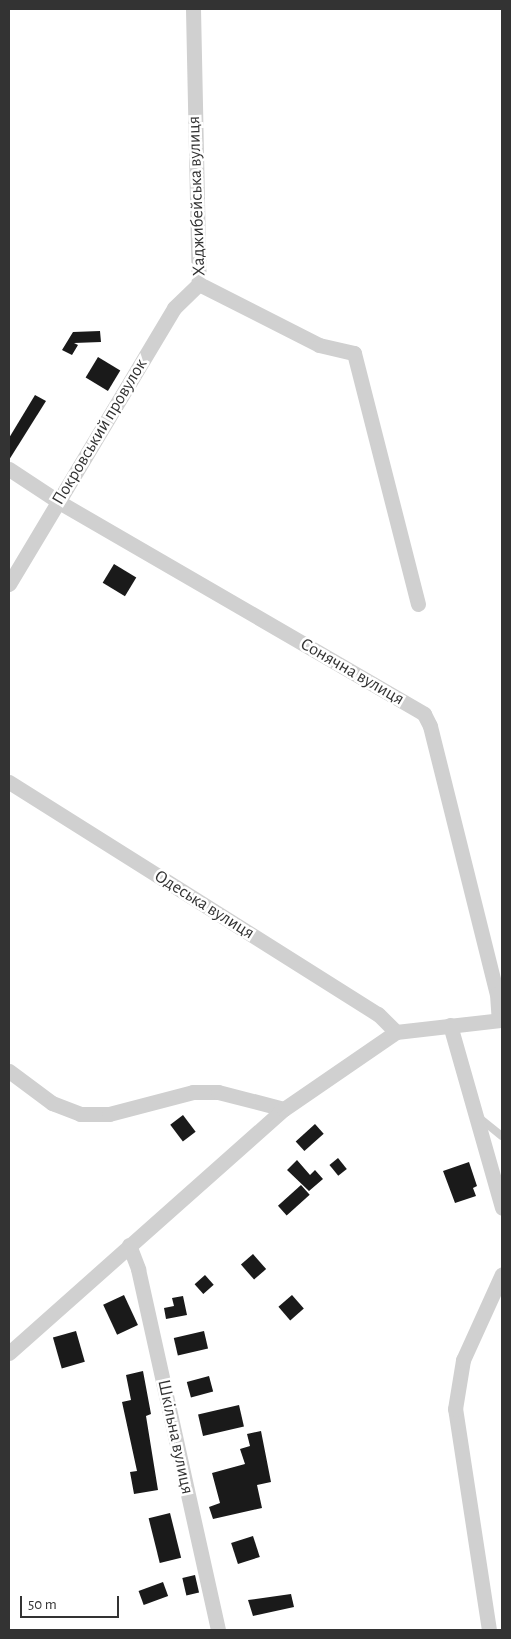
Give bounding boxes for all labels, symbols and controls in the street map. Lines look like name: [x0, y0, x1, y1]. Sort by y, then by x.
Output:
street label: Хаджибейська вулиця: [183, 115, 211, 277]
street label: Покровський провулок: [48, 355, 152, 509]
street label: Сонячна вулиця: [296, 634, 408, 710]
street label: Одеська вулиця: [150, 866, 258, 944]
street label: Шкільна вулиця: [152, 1378, 198, 1496]
scale bar: [22, 1586, 121, 1618]
text: 50 m: [28, 1597, 57, 1612]

